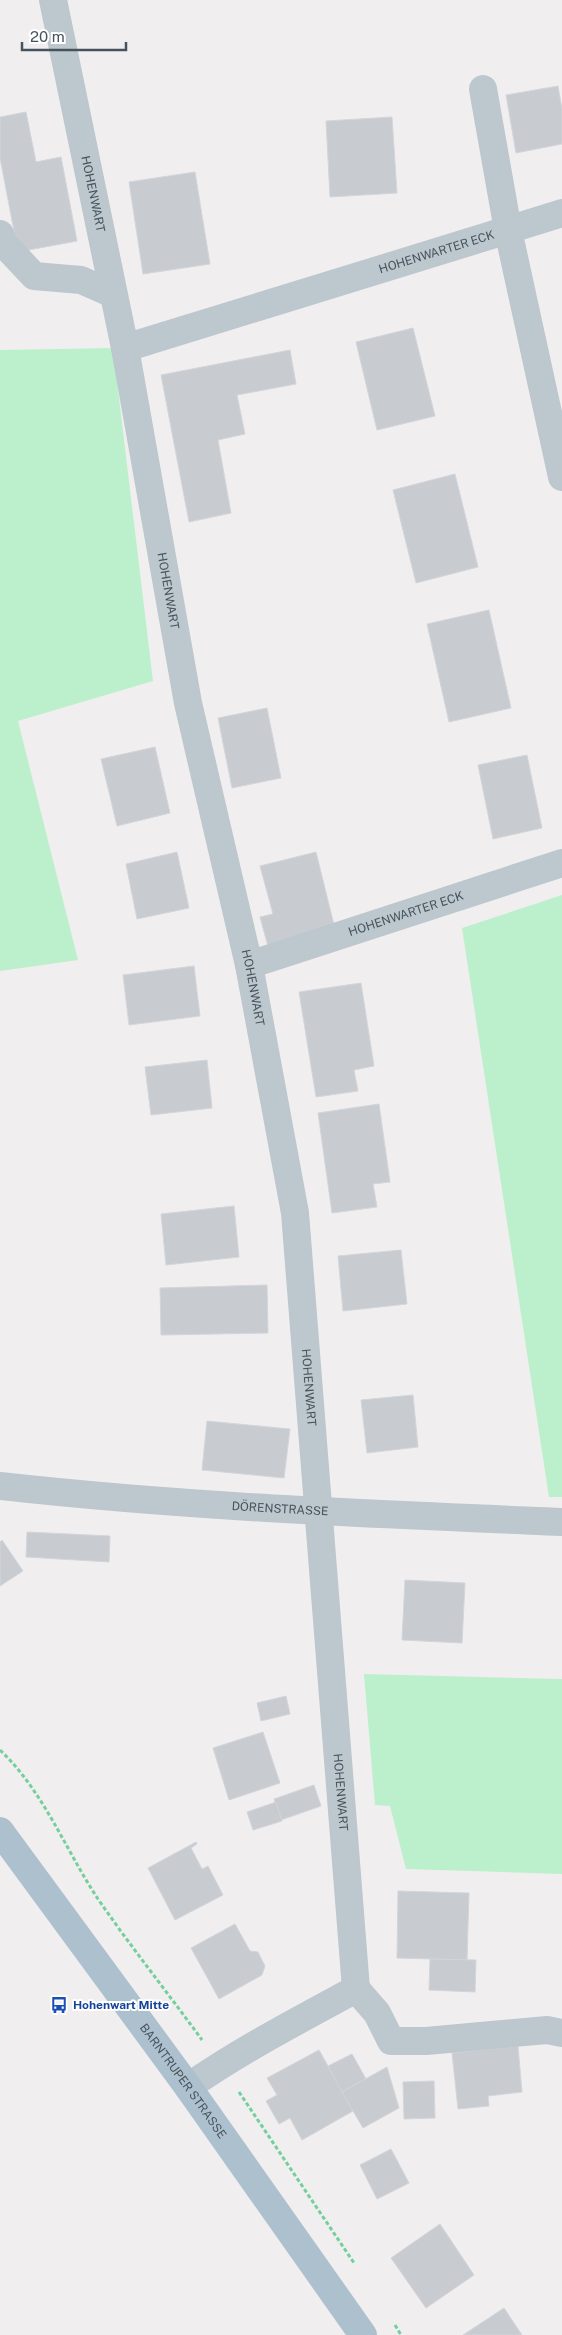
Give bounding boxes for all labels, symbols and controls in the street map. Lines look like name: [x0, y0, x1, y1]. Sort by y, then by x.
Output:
scale bar: [22, 20, 126, 52]
text: 20 m: [30, 28, 65, 45]
street label: HOHENWART: [78, 155, 108, 233]
street label: HOHENWARTER ECK: [377, 228, 496, 276]
street label: HOHENWART: [154, 551, 182, 630]
street label: HOHENWARTER ECK: [347, 889, 465, 939]
street label: HOHENWART: [239, 948, 267, 1027]
street label: HOHENWART: [299, 1348, 319, 1427]
street label: DÖRENSTRASSE: [231, 1499, 329, 1518]
street label: HOHENWART: [331, 1753, 351, 1831]
bus stop icon: Hohenwart Mitte: [49, 1995, 69, 2015]
place label: Hohenwart Mitte: [73, 1998, 169, 2012]
street label: BARNTRUPER STRASSE: [137, 2021, 229, 2141]

